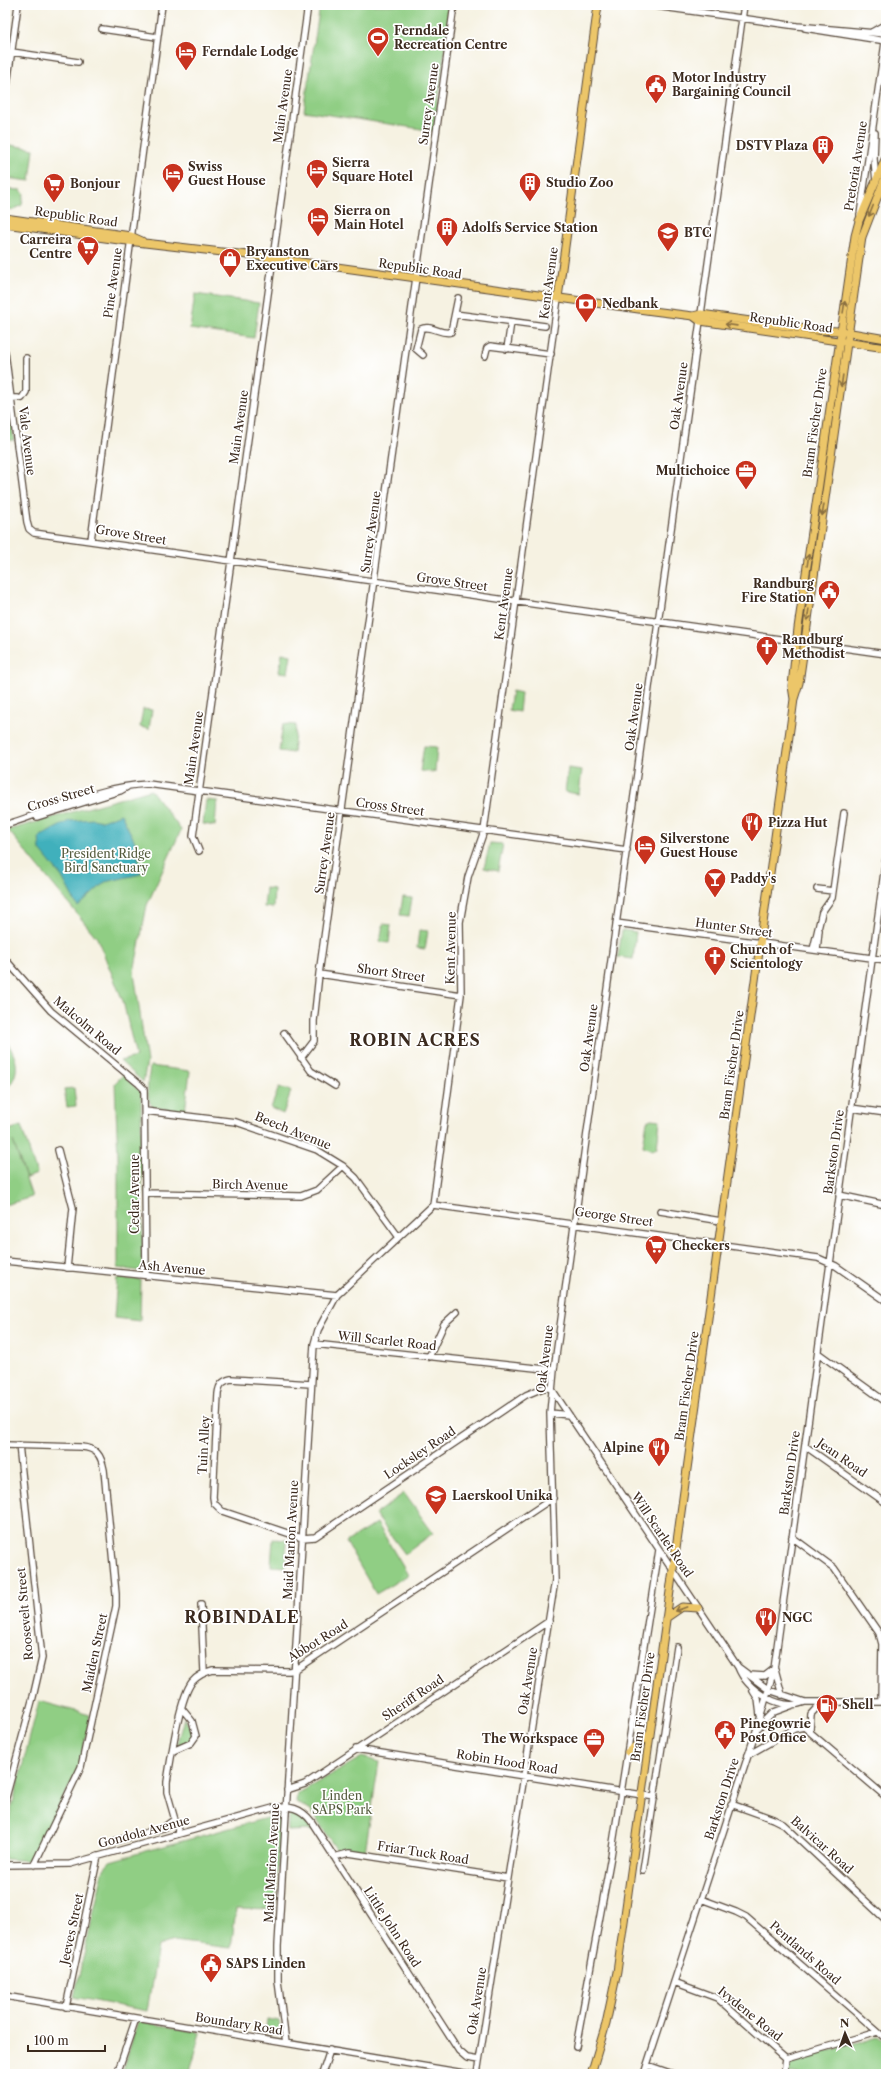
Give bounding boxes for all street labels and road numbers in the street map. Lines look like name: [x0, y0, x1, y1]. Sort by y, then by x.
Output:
street label: Surrey Avenue: [415, 62, 442, 146]
street label: Main Avenue: [270, 68, 295, 144]
street label: Pretoria Avenue: [841, 119, 870, 212]
street label: Republic Road: [33, 203, 119, 230]
street label: Pine Avenue: [100, 246, 125, 319]
street label: Kent Avenue: [536, 246, 561, 320]
street label: Republic Road: [377, 255, 463, 282]
street label: Republic Road: [748, 309, 834, 336]
street label: Oak Avenue: [666, 361, 691, 431]
street label: Bram Fischer Drive: [799, 367, 830, 479]
street label: Main Avenue: [226, 389, 251, 465]
street label: Vale Avenue: [16, 405, 39, 477]
street label: Surrey Avenue: [357, 490, 384, 574]
street label: Grove Street: [95, 521, 168, 548]
street label: Kent Avenue: [491, 567, 516, 641]
street label: Grove Street: [416, 569, 489, 594]
street label: Oak Avenue: [621, 682, 646, 752]
street label: Main Avenue: [181, 710, 206, 786]
street label: Cross Street: [26, 781, 97, 814]
street label: Cross Street: [355, 794, 426, 819]
street label: Surrey Avenue: [311, 811, 338, 895]
street label: Kent Avenue: [442, 911, 459, 985]
street label: Hunter Street: [694, 915, 774, 940]
street label: Short Street: [356, 960, 427, 985]
street label: Malcolm Road: [51, 993, 125, 1059]
street label: Oak Avenue: [576, 1003, 601, 1073]
street label: Bram Fischer Drive: [716, 1009, 747, 1121]
street label: Beech Avenue: [253, 1108, 334, 1153]
street label: Barkston Drive: [820, 1108, 847, 1195]
street label: Cedar Avenue: [127, 1154, 142, 1234]
street label: Birch Avenue: [212, 1176, 288, 1193]
street label: George Street: [574, 1204, 655, 1230]
street label: Ash Avenue: [137, 1257, 206, 1278]
street label: Oak Avenue: [533, 1324, 556, 1394]
street label: Will Scarlet Road: [336, 1328, 438, 1353]
street label: Bram Fischer Drive: [671, 1330, 702, 1442]
street label: Tuin Alley: [194, 1415, 213, 1475]
street label: Locksley Road: [381, 1423, 459, 1482]
street label: Barkston Drive: [776, 1429, 803, 1516]
street label: Jean Road: [813, 1434, 871, 1481]
street label: Maid Marion Avenue: [280, 1479, 301, 1600]
street label: Will Scarlet Road: [628, 1488, 697, 1581]
street label: Roosevelt Street: [13, 1566, 36, 1661]
street label: Maiden Street: [79, 1611, 110, 1694]
street label: Abbot Road: [284, 1616, 351, 1665]
street label: Oak Avenue: [515, 1646, 540, 1716]
street label: Bram Fischer Drive: [627, 1651, 658, 1763]
street label: Sheriff Road: [379, 1671, 447, 1724]
street label: Robin Hood Road: [455, 1746, 560, 1777]
street label: Barkston Drive: [701, 1756, 742, 1842]
street label: Maid Marion Avenue: [261, 1802, 282, 1923]
street label: Gondola Avenue: [96, 1812, 192, 1851]
street label: Balvicar Road: [788, 1813, 857, 1877]
street label: Friar Tuck Road: [376, 1838, 471, 1867]
street label: Little John Road: [361, 1884, 424, 1970]
street label: Jeeves Street: [56, 1891, 87, 1968]
street label: Pentlands Road: [767, 1918, 844, 1988]
street label: Oak Avenue: [464, 1966, 489, 2036]
street label: Ivydene Road: [715, 1983, 786, 2044]
street label: Boundary Road: [194, 2009, 285, 2038]

